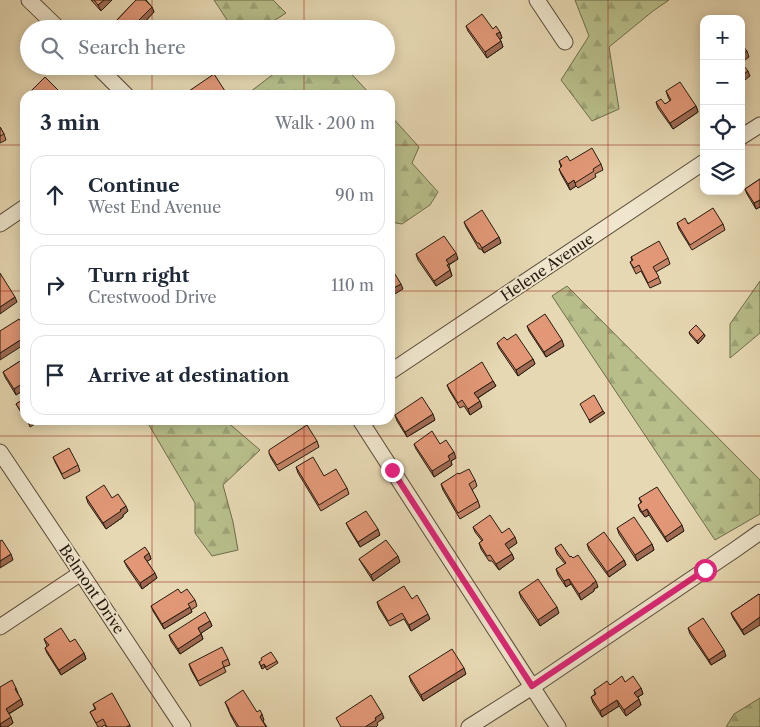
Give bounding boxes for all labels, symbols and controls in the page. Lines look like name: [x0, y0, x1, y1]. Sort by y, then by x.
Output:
map controls: [700, 15, 745, 195]
button: +: [700, 15, 745, 60]
search box: [20, 20, 395, 75]
icon: search: [38, 34, 66, 62]
text: Search here: [78, 36, 186, 59]
button: −: [700, 60, 745, 105]
button: locate: [700, 105, 745, 150]
text: 3 min: [40, 110, 100, 135]
text: Walk · 200 m: [275, 113, 375, 133]
button: layers: [700, 150, 745, 195]
text: Continue: [88, 174, 180, 197]
icon: ahead: [41, 181, 69, 209]
text: 90 m: [335, 185, 374, 205]
text: West End Avenue: [88, 197, 221, 217]
street label: Helene Avenue: [497, 229, 597, 305]
text: Turn right: [88, 264, 189, 287]
icon: right: [41, 271, 69, 299]
text: 110 m: [331, 275, 374, 295]
text: Crestwood Drive: [88, 287, 216, 307]
icon: arrive: [41, 361, 69, 389]
text: Arrive at destination: [88, 364, 289, 387]
route end: [381, 459, 404, 482]
street label: Belmont Drive: [55, 541, 129, 637]
route start: [694, 559, 717, 582]

